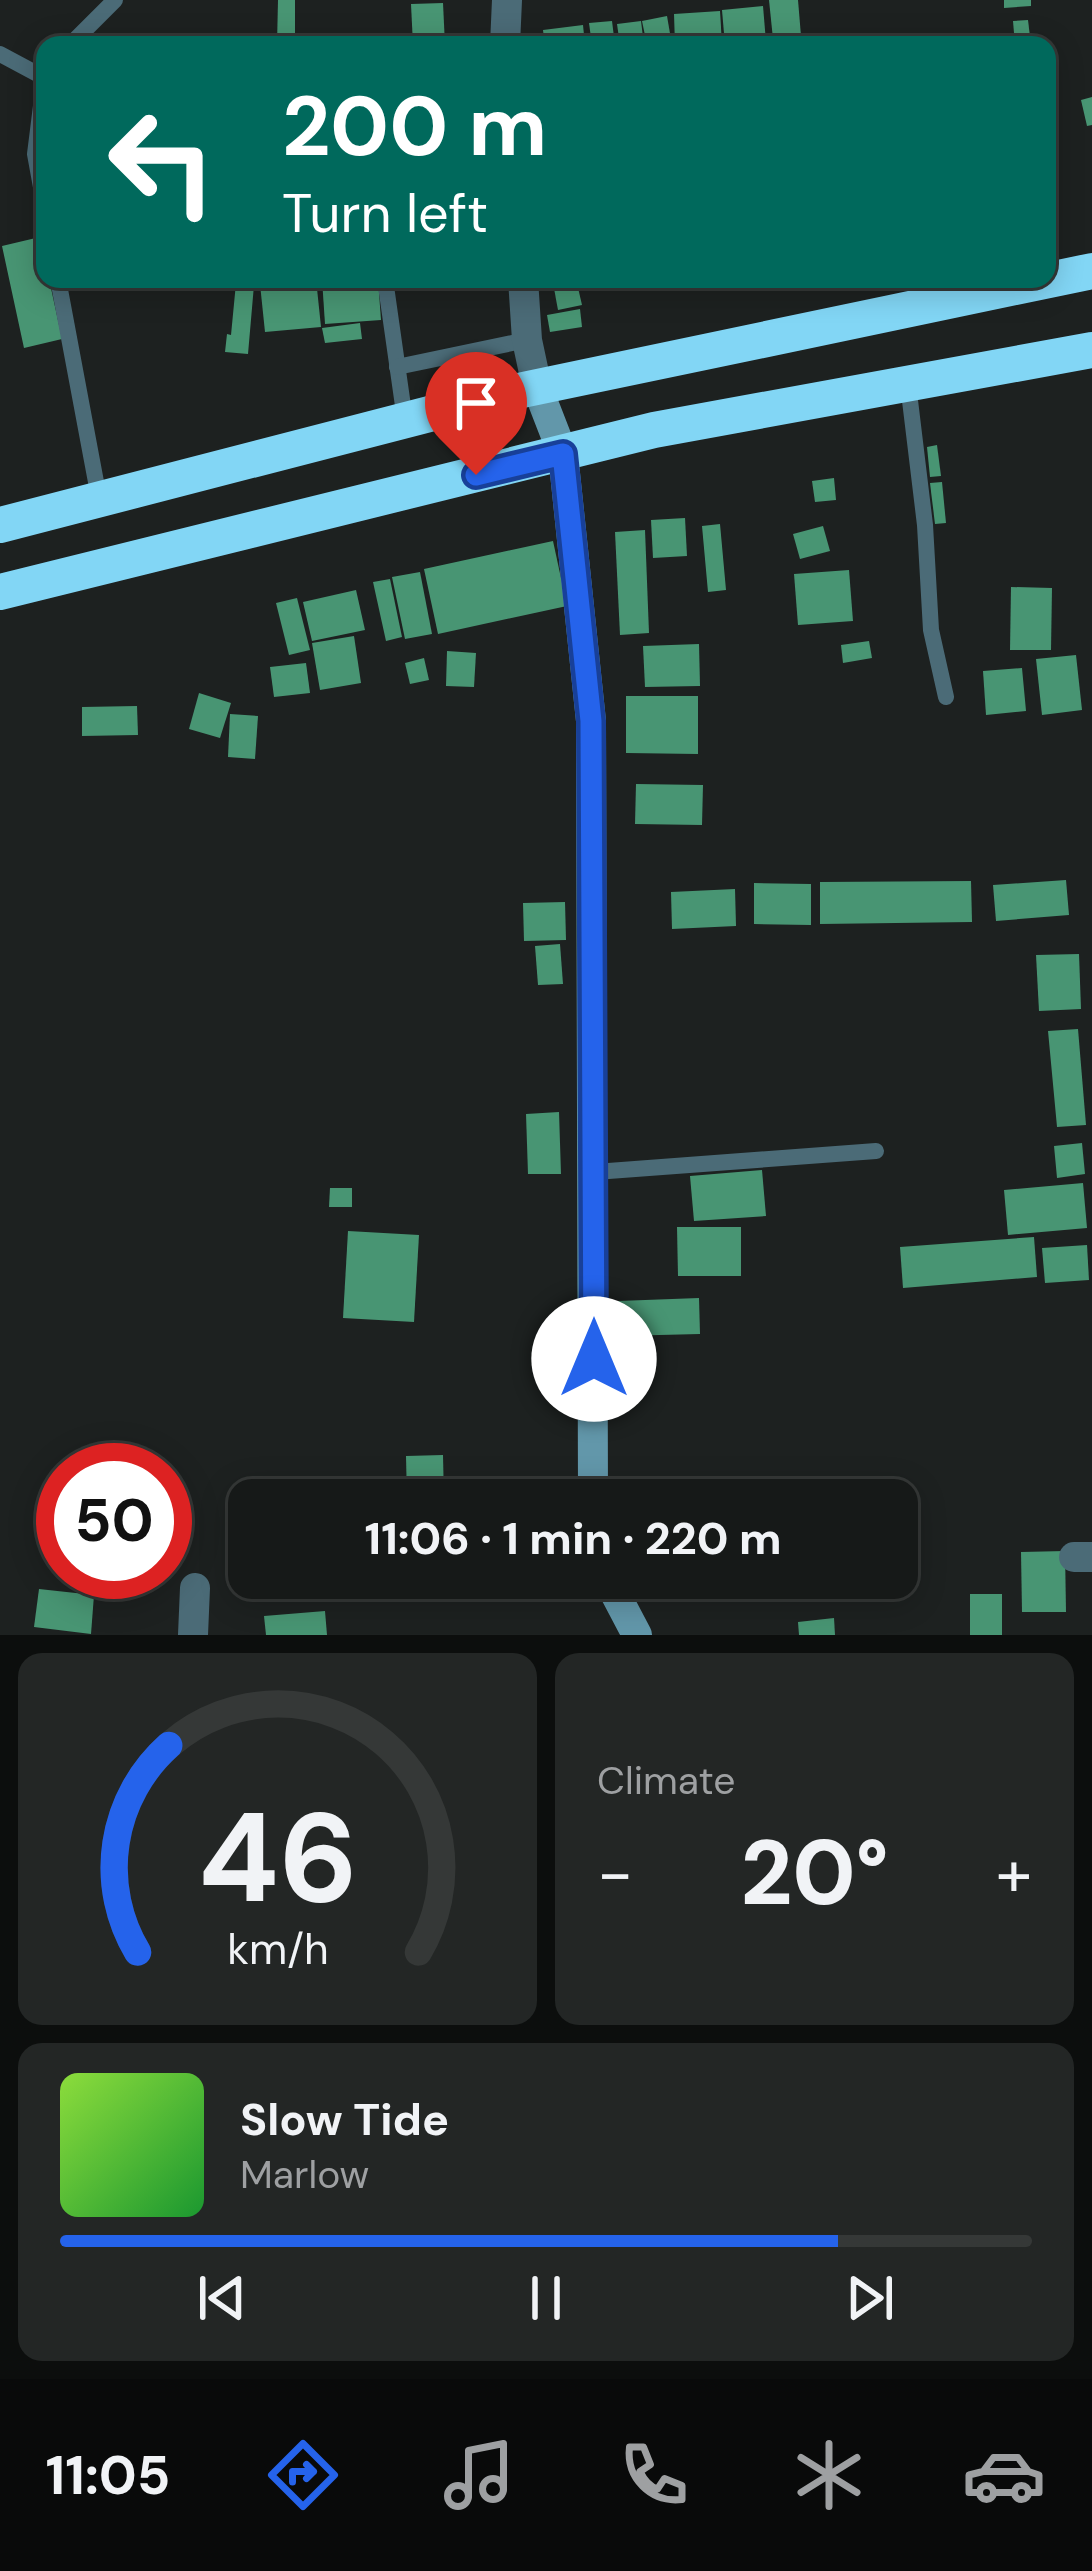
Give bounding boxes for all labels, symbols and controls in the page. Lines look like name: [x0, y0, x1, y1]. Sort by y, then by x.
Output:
text: 200 m: [282, 72, 547, 181]
icon: left: [84, 84, 240, 240]
text: Turn left: [282, 178, 488, 249]
pin: [425, 352, 527, 475]
icon: arrive: [443, 370, 509, 436]
position arrow: [531, 1296, 657, 1422]
speed limit sign: 50: [36, 1443, 192, 1599]
text: 11:06 · 1 min · 220 m: [365, 1509, 781, 1568]
text: Climate: [597, 1755, 735, 1806]
text: 46: [197, 1777, 358, 1940]
text: 20°: [740, 1815, 889, 1932]
text: −: [597, 1831, 633, 1916]
text: +: [996, 1831, 1032, 1916]
text: km/h: [227, 1921, 328, 1977]
text: Slow Tide: [240, 2090, 449, 2149]
text: Marlow: [240, 2149, 369, 2200]
icon: previous: [189, 2265, 255, 2331]
icon: pause: [513, 2265, 579, 2331]
icon: next: [837, 2265, 903, 2331]
icon: directions: [261, 2433, 345, 2517]
icon: music: [437, 2433, 521, 2517]
icon: phone: [612, 2433, 696, 2517]
icon: climate: [787, 2433, 871, 2517]
icon: car: [962, 2433, 1046, 2517]
text: 11:05: [46, 2440, 170, 2511]

